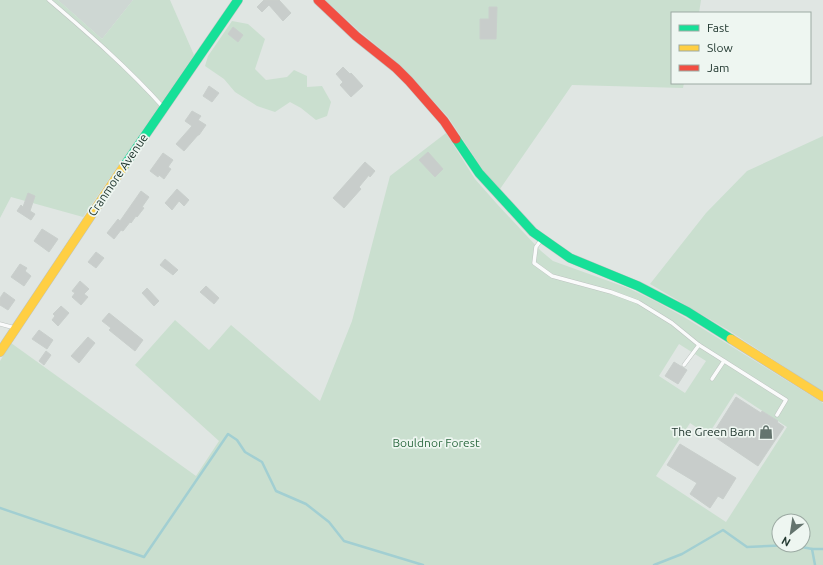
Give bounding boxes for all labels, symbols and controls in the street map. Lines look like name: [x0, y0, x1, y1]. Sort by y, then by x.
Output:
legend: [671, 12, 811, 84]
text: Fast: [707, 21, 729, 34]
text: Slow: [707, 41, 733, 54]
text: Jam: [707, 61, 729, 74]
street label: Cranmore Avenue: [85, 131, 150, 218]
shop icon: The Green Barn: [758, 424, 774, 440]
place label: The Green Barn: [672, 425, 755, 438]
park label: Bouldnor Forest: [392, 436, 480, 449]
north arrow: [771, 513, 811, 553]
text: N: [779, 534, 793, 549]

